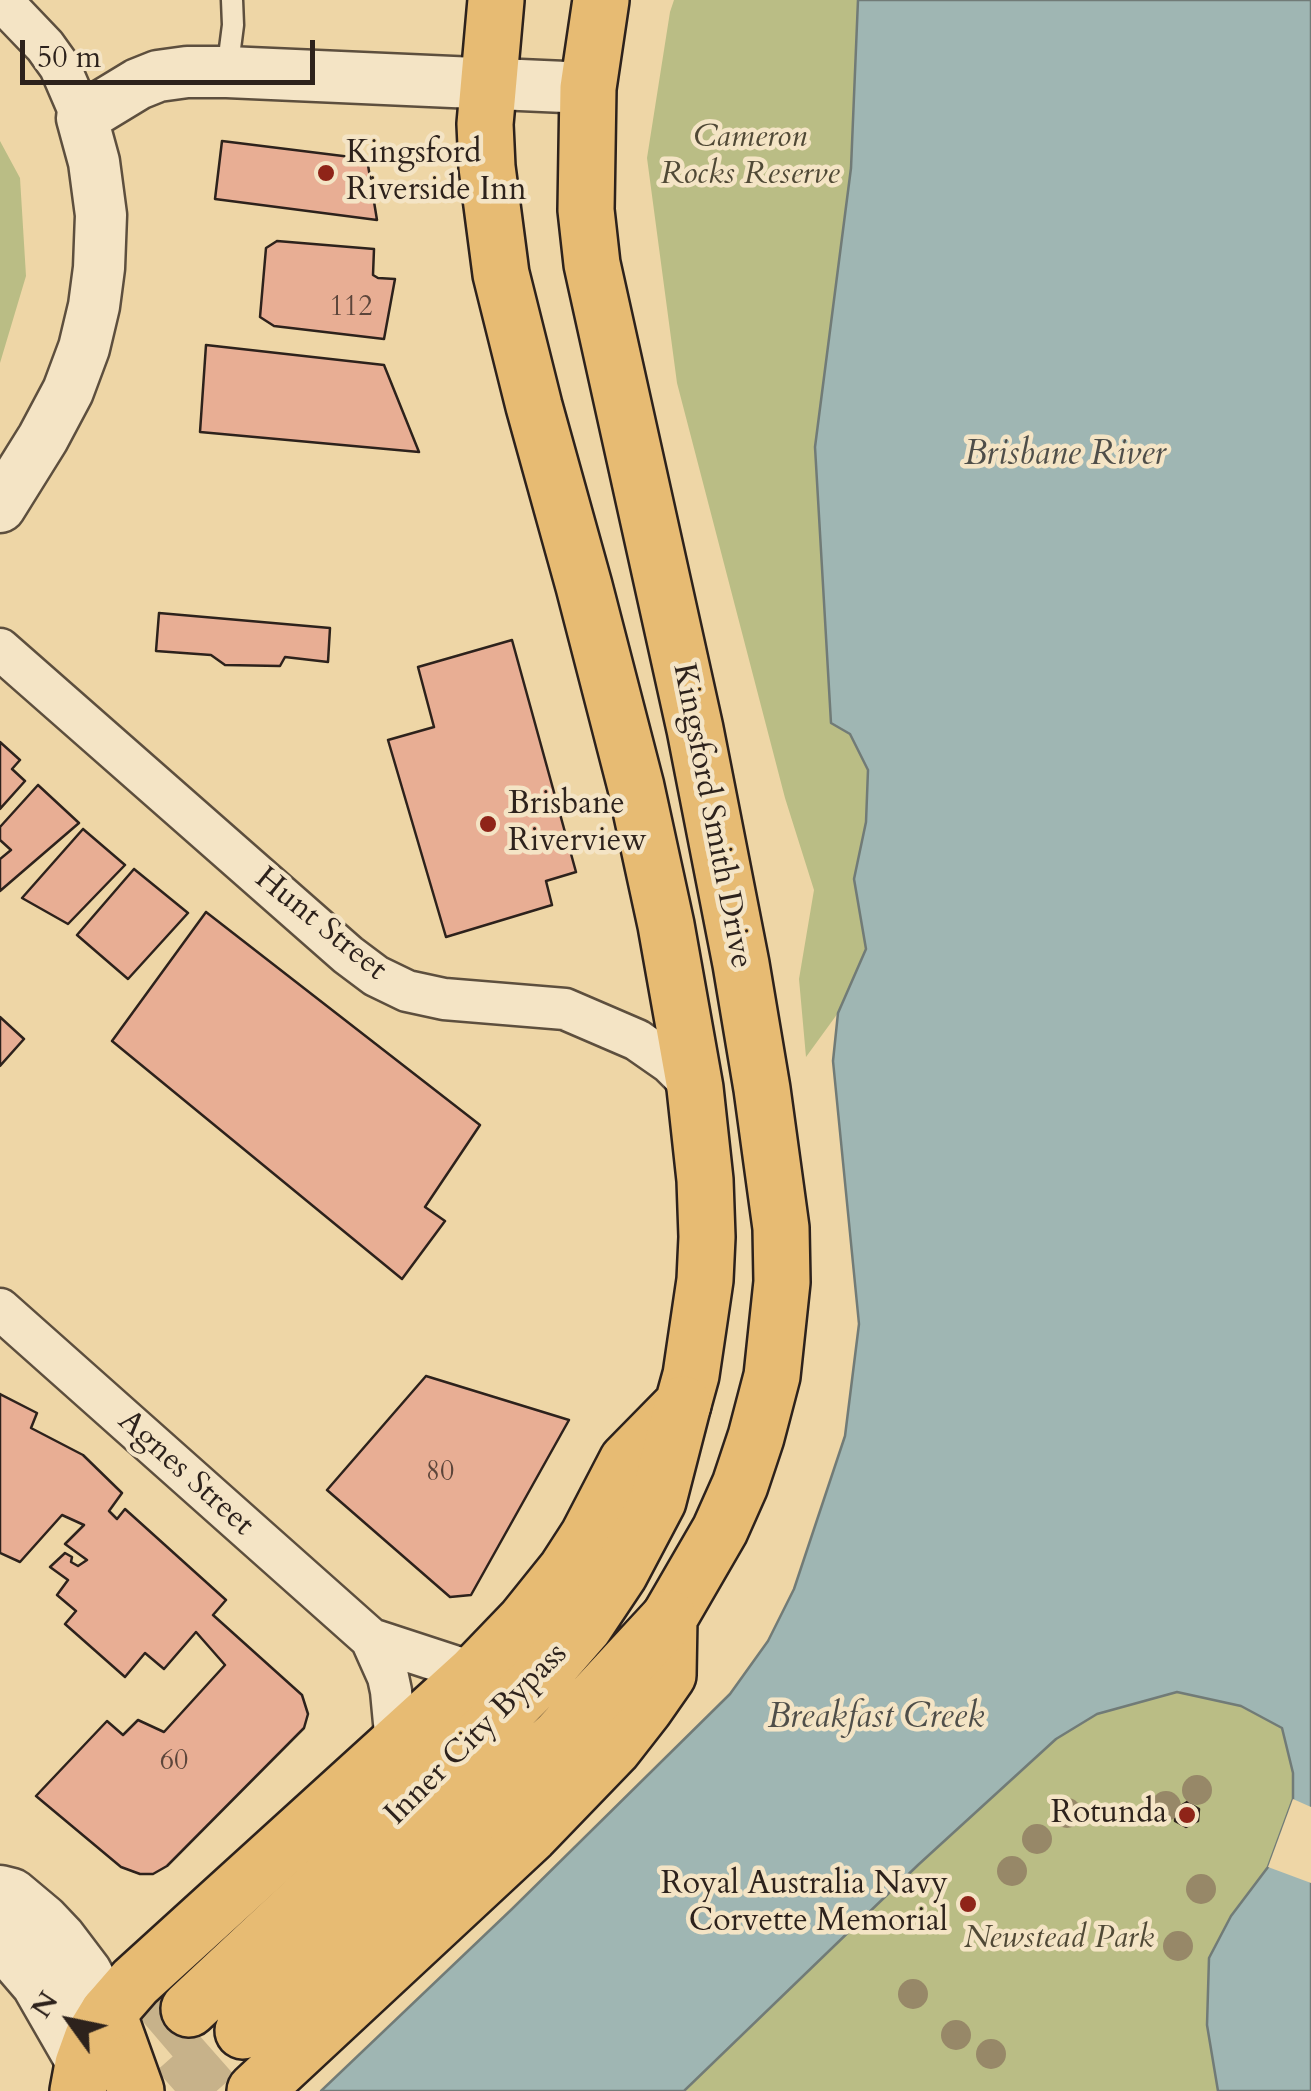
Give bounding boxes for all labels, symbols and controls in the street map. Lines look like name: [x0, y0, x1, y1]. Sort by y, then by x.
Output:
scale bar: [25, 20, 320, 82]
text: 50 m: [37, 37, 101, 78]
park label: Cameron Rocks Reserve: [660, 120, 840, 195]
place label: Kingsford Riverside Inn: [346, 136, 527, 211]
marker: Kingsford Riverside Inn: [315, 162, 337, 184]
house number: 112: [329, 292, 373, 326]
water label: Brisbane River: [964, 435, 1166, 477]
street label: Kingsford Smith Drive: [663, 660, 759, 972]
place label: Brisbane Riverview: [508, 787, 647, 862]
marker: Brisbane Riverview: [477, 813, 499, 835]
street label: Hunt Street: [246, 860, 394, 990]
street label: Agnes Street: [109, 1403, 261, 1545]
house number: 80: [426, 1457, 454, 1491]
street label: Inner City Bypass: [378, 1636, 576, 1834]
water label: Breakfast Creek: [768, 1698, 984, 1740]
house number: 60: [160, 1746, 188, 1780]
place label: Rotunda: [1051, 1796, 1167, 1834]
marker: Rotunda: [1176, 1804, 1198, 1826]
place label: Royal Australia Navy Corvette Memorial: [661, 1867, 948, 1942]
marker: Royal Australia Navy Corvette Memorial: [957, 1893, 979, 1915]
park label: Newstead Park: [964, 1921, 1154, 1959]
north arrow: [20, 1971, 120, 2071]
text: N: [22, 1984, 67, 2025]

